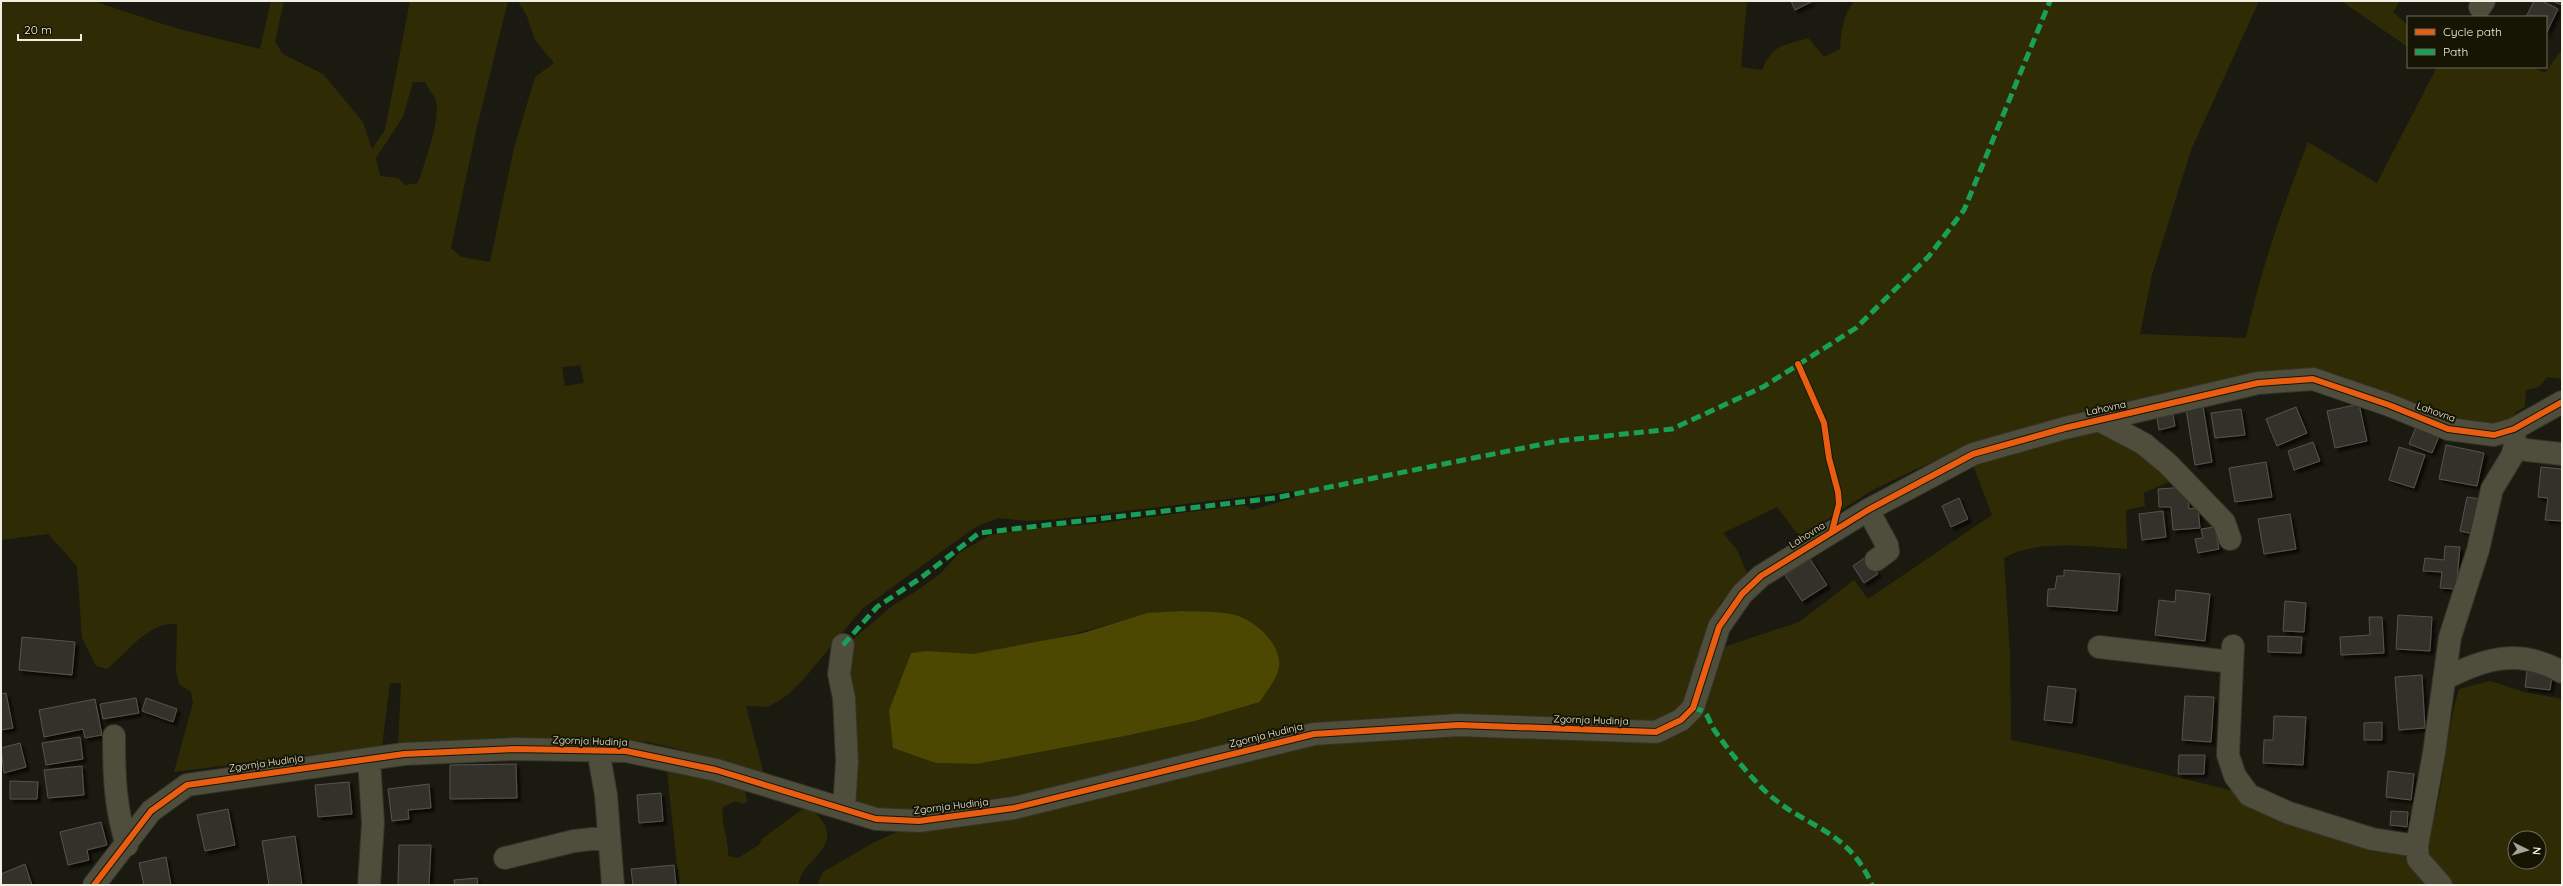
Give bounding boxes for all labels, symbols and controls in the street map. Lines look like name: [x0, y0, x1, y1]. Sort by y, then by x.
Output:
scale bar: [18, 16, 81, 42]
legend: [2407, 16, 2547, 68]
text: 20 m: [24, 22, 52, 37]
text: Cycle path: [2443, 24, 2502, 39]
text: Path: [2443, 44, 2468, 59]
street label: Lahovna: [2085, 397, 2127, 419]
street label: Lahovna: [2415, 399, 2457, 425]
street label: Lahovna: [1787, 519, 1827, 551]
street label: Zgornja Hudinja: [1553, 712, 1629, 728]
street label: Zgornja Hudinja: [1228, 720, 1304, 750]
street label: Zgornja Hudinja: [552, 733, 628, 749]
street label: Zgornja Hudinja: [228, 751, 304, 775]
street label: Zgornja Hudinja: [913, 795, 989, 817]
north arrow: [2507, 830, 2547, 870]
text: N: [2530, 846, 2544, 856]

